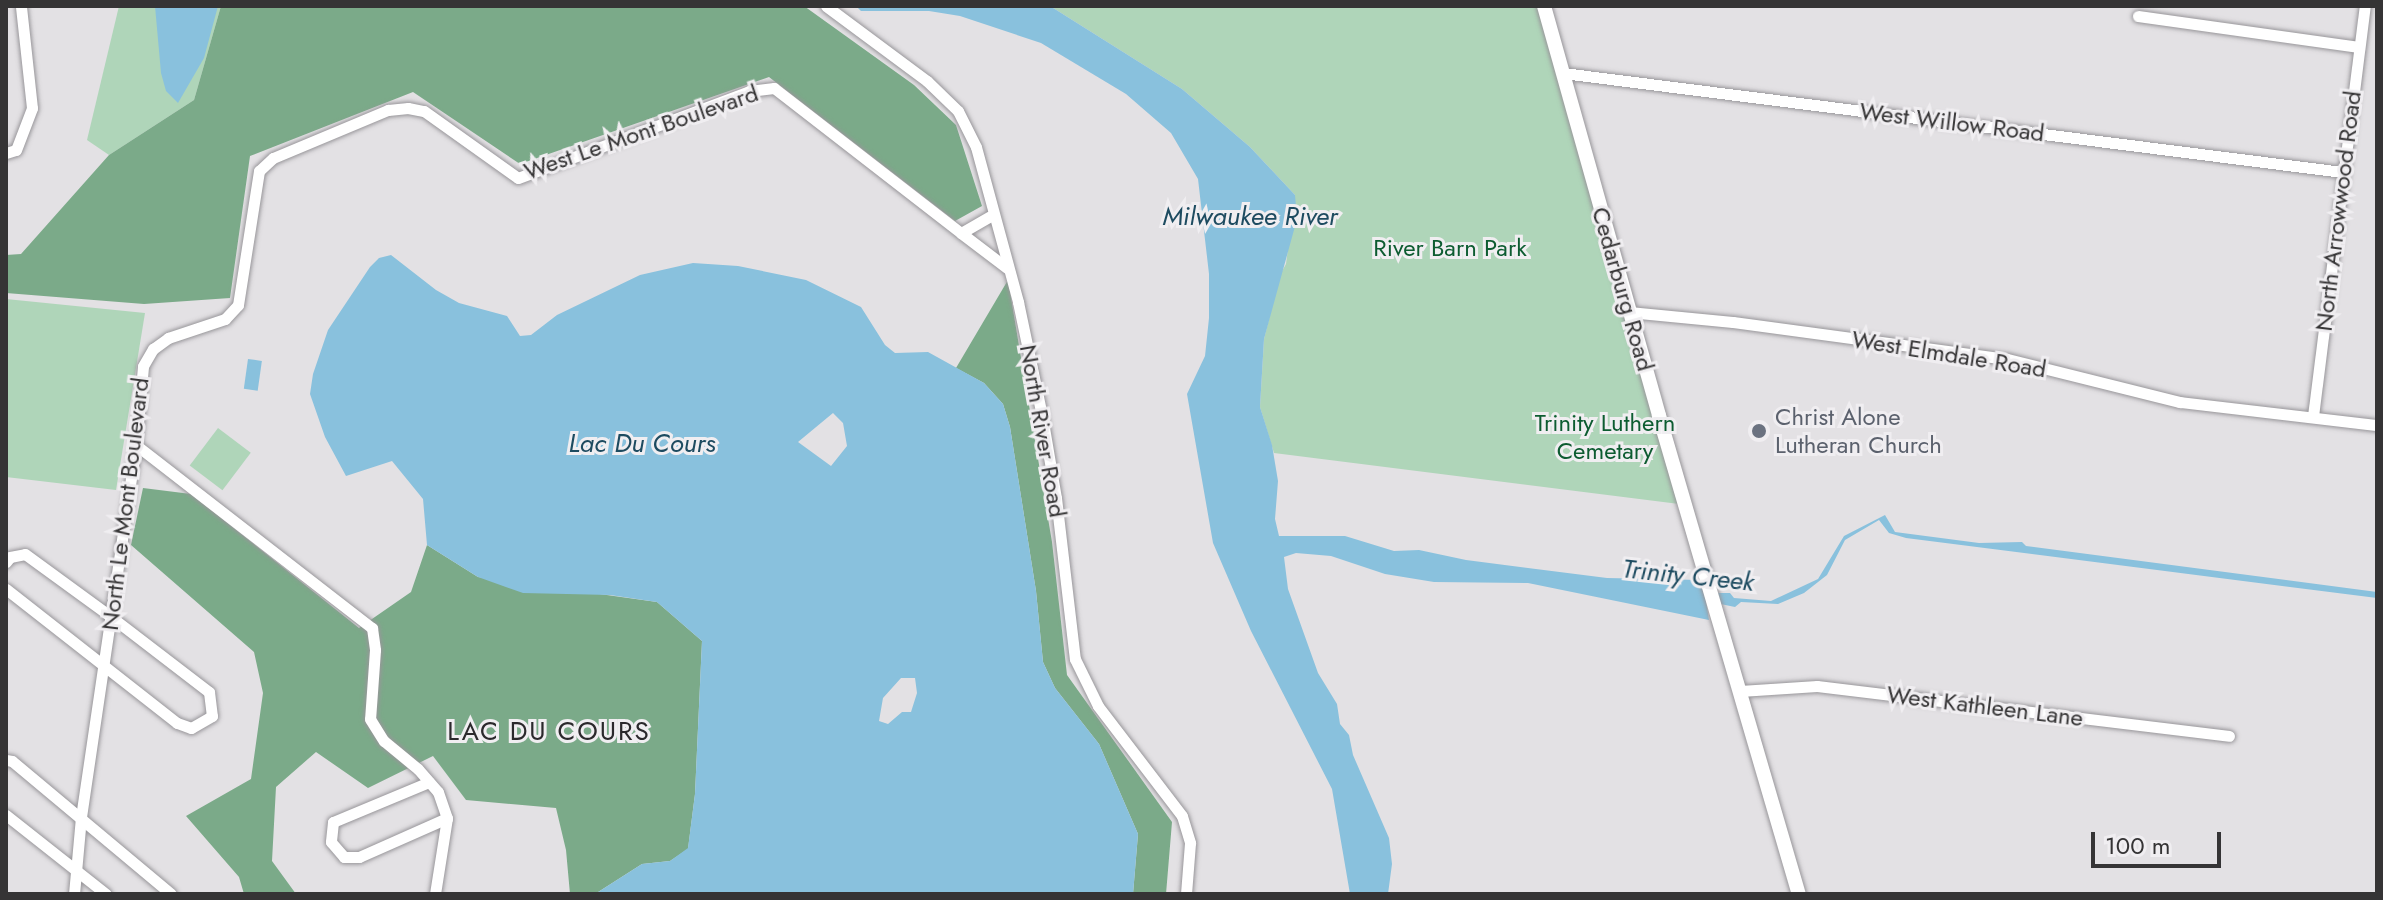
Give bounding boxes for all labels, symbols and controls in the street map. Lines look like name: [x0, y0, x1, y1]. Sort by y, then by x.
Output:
street label: West Le Mont Boulevard: [520, 78, 762, 186]
street label: North Arrowwood Road: [2309, 89, 2367, 333]
street label: West Willow Road: [1858, 96, 2046, 148]
water label: Milwaukee River: [1162, 201, 1338, 233]
street label: Cedarburg Road: [1586, 204, 1660, 374]
park label: River Barn Park: [1373, 234, 1527, 262]
street label: West Elmdale Road: [1850, 324, 2048, 384]
street label: North River Road: [1014, 342, 1072, 520]
street label: North Le Mont Boulevard: [95, 376, 155, 632]
place label: Christ Alone Lutheran Church: [1775, 403, 1942, 459]
park label: Trinity Luthern Cemetary: [1535, 409, 1675, 465]
marker: Christ Alone Lutheran Church: [1750, 422, 1768, 440]
water label: Lac Du Cours: [569, 428, 715, 460]
water label: Trinity Creek: [1621, 554, 1755, 598]
street label: West Kathleen Lane: [1885, 680, 2085, 732]
district label: LAC DU COURS: [447, 716, 651, 748]
scale bar: [2095, 816, 2225, 866]
text: 100 m: [2105, 828, 2171, 863]

